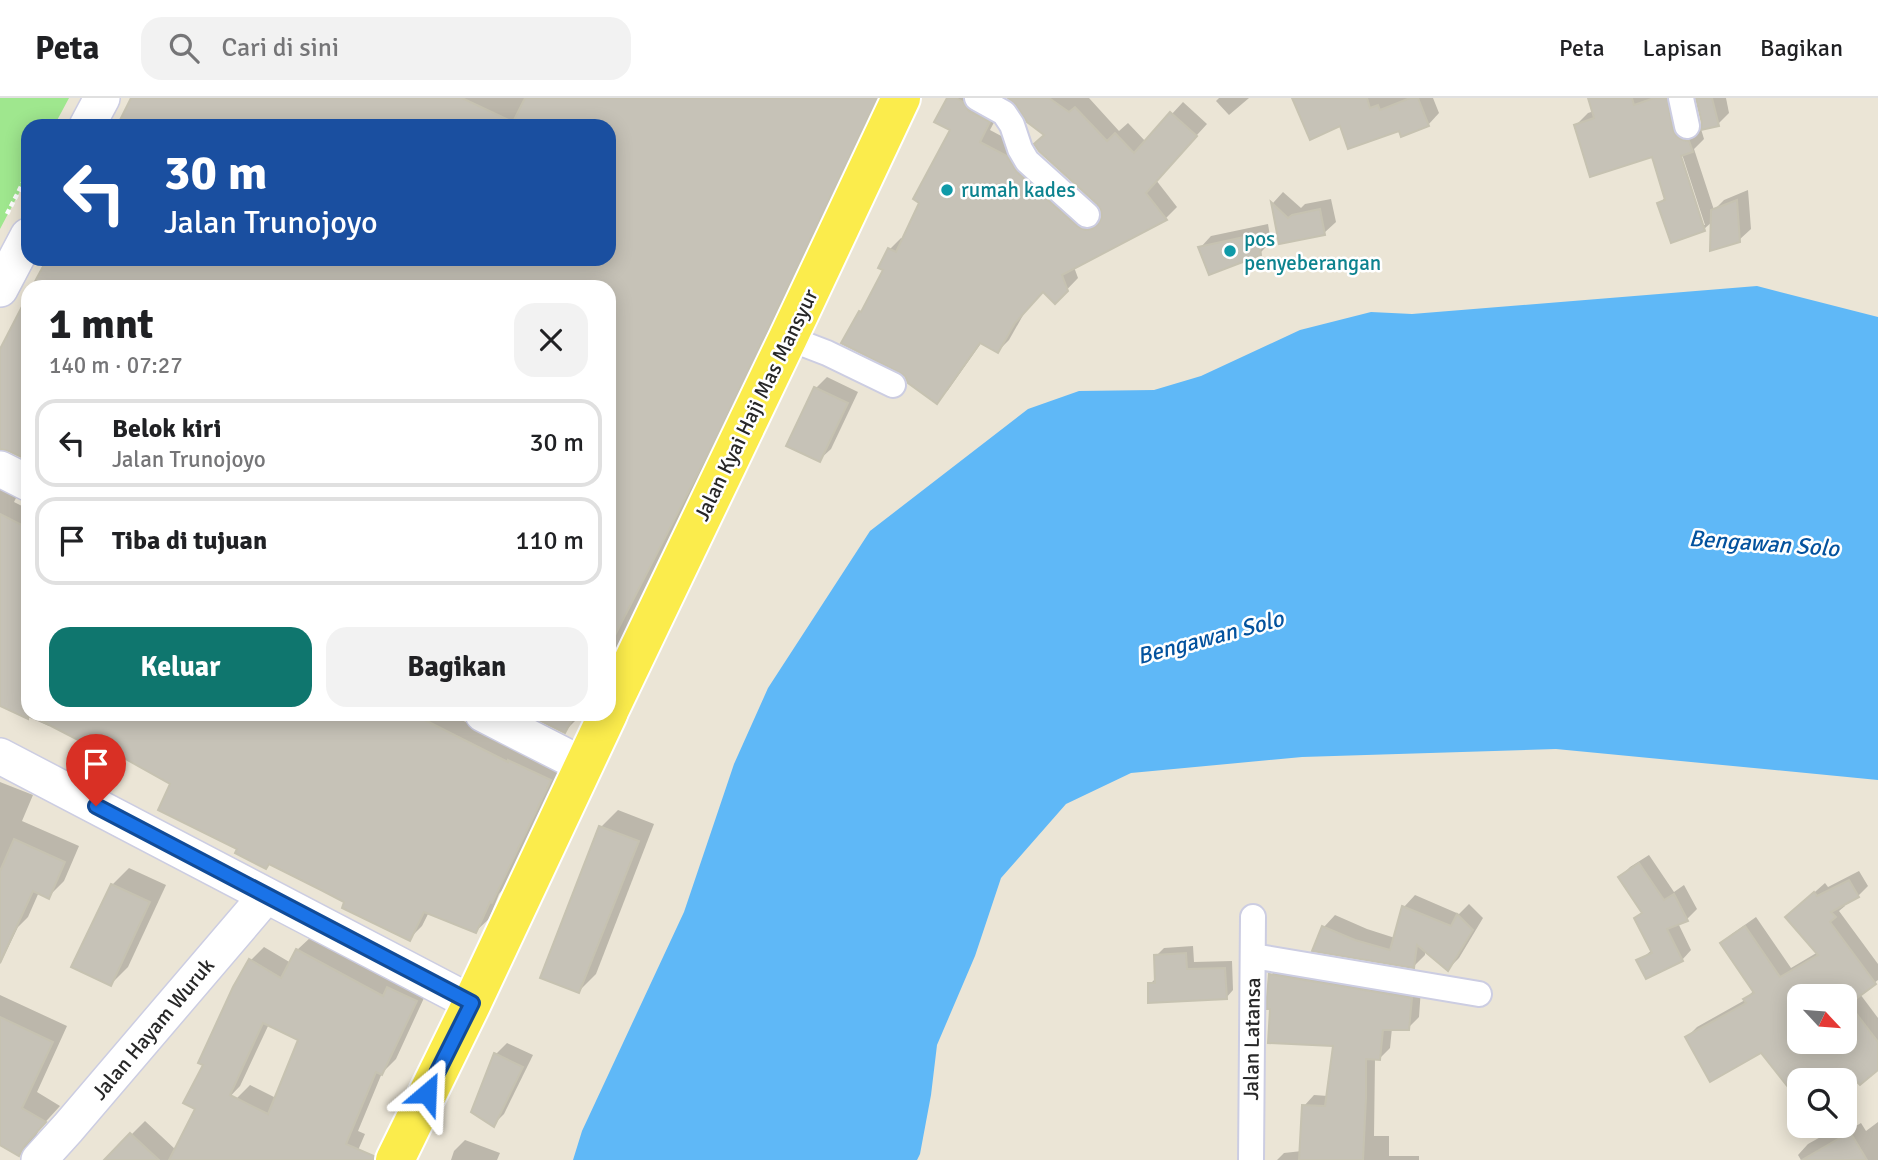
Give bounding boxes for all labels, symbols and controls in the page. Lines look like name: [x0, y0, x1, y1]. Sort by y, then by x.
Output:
search box: [141, 17, 631, 80]
text: Peta: [35, 28, 99, 69]
icon: search: [165, 29, 203, 67]
text: Cari di sini: [221, 32, 339, 64]
text: Peta: [1559, 33, 1605, 63]
text: Lapisan: [1643, 33, 1722, 63]
text: Bagikan: [1760, 33, 1843, 63]
text: 30 m: [164, 143, 267, 203]
icon: left: [49, 147, 140, 238]
place label: rumah kades: [961, 177, 1076, 203]
marker: rumah kades: [939, 182, 955, 198]
text: Jalan Trunojoyo: [164, 203, 378, 242]
place label: pos penyeberangan: [1244, 226, 1381, 276]
marker: pos penyeberangan: [1222, 243, 1238, 259]
street label: Jalan Kyai Haji Mas Mansyur: [688, 285, 824, 525]
text: 1 mnt: [49, 299, 154, 350]
button: close: [514, 303, 588, 377]
text: 140 m · 07:27: [49, 351, 183, 380]
text: Belok kiri: [112, 413, 221, 445]
icon: left: [53, 424, 91, 462]
text: 30 m: [529, 427, 584, 459]
text: Jalan Trunojoyo: [112, 445, 266, 474]
icon: arrive: [53, 522, 91, 560]
water label: Bengawan Solo: [1688, 524, 1841, 563]
text: Tiba di tujuan: [112, 525, 267, 557]
text: 110 m: [515, 525, 584, 557]
water label: Bengawan Solo: [1134, 604, 1288, 671]
button: Keluar: [49, 627, 312, 707]
button: Bagikan: [326, 627, 588, 707]
pin: [66, 734, 126, 806]
icon: arrive: [77, 745, 115, 783]
street label: Jalan Hayam Wuruk: [86, 953, 220, 1105]
street label: Jalan Latansa: [1238, 977, 1266, 1101]
north arrow: [1787, 984, 1857, 1054]
map controls: [1787, 984, 1857, 1138]
position arrow: [390, 1056, 464, 1130]
button: search: [1787, 1068, 1857, 1138]

